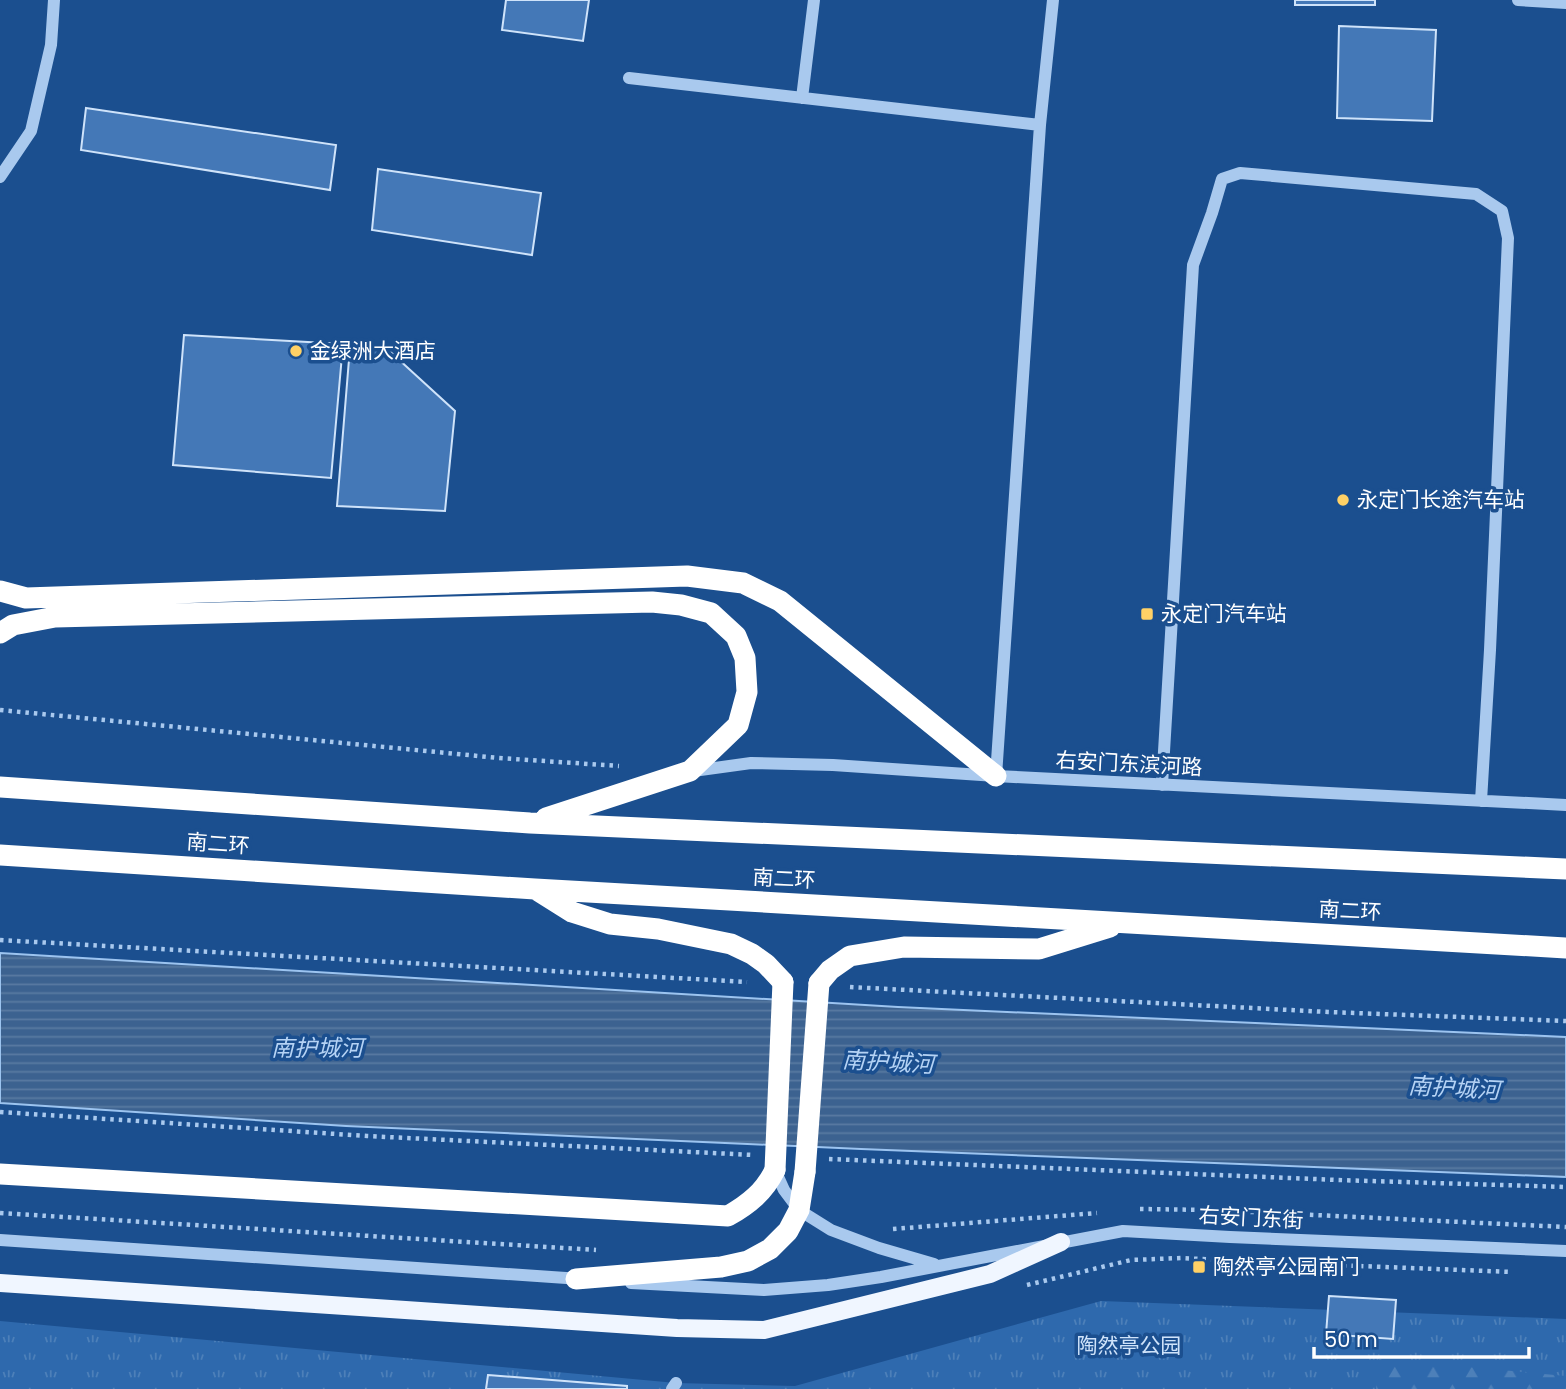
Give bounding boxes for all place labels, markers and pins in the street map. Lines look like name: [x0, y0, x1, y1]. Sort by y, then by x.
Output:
place label: 金绿洲大酒店: [310, 336, 436, 365]
marker: 金绿洲大酒店: [288, 343, 304, 359]
place label: 永定门长途汽车站: [1357, 485, 1525, 514]
marker: 永定门长途汽车站: [1335, 492, 1351, 508]
place label: 永定门汽车站: [1161, 599, 1287, 628]
marker: 永定门汽车站: [1139, 606, 1155, 622]
place label: 陶然亭公园南门: [1213, 1252, 1360, 1281]
marker: 陶然亭公园南门: [1191, 1259, 1207, 1275]

